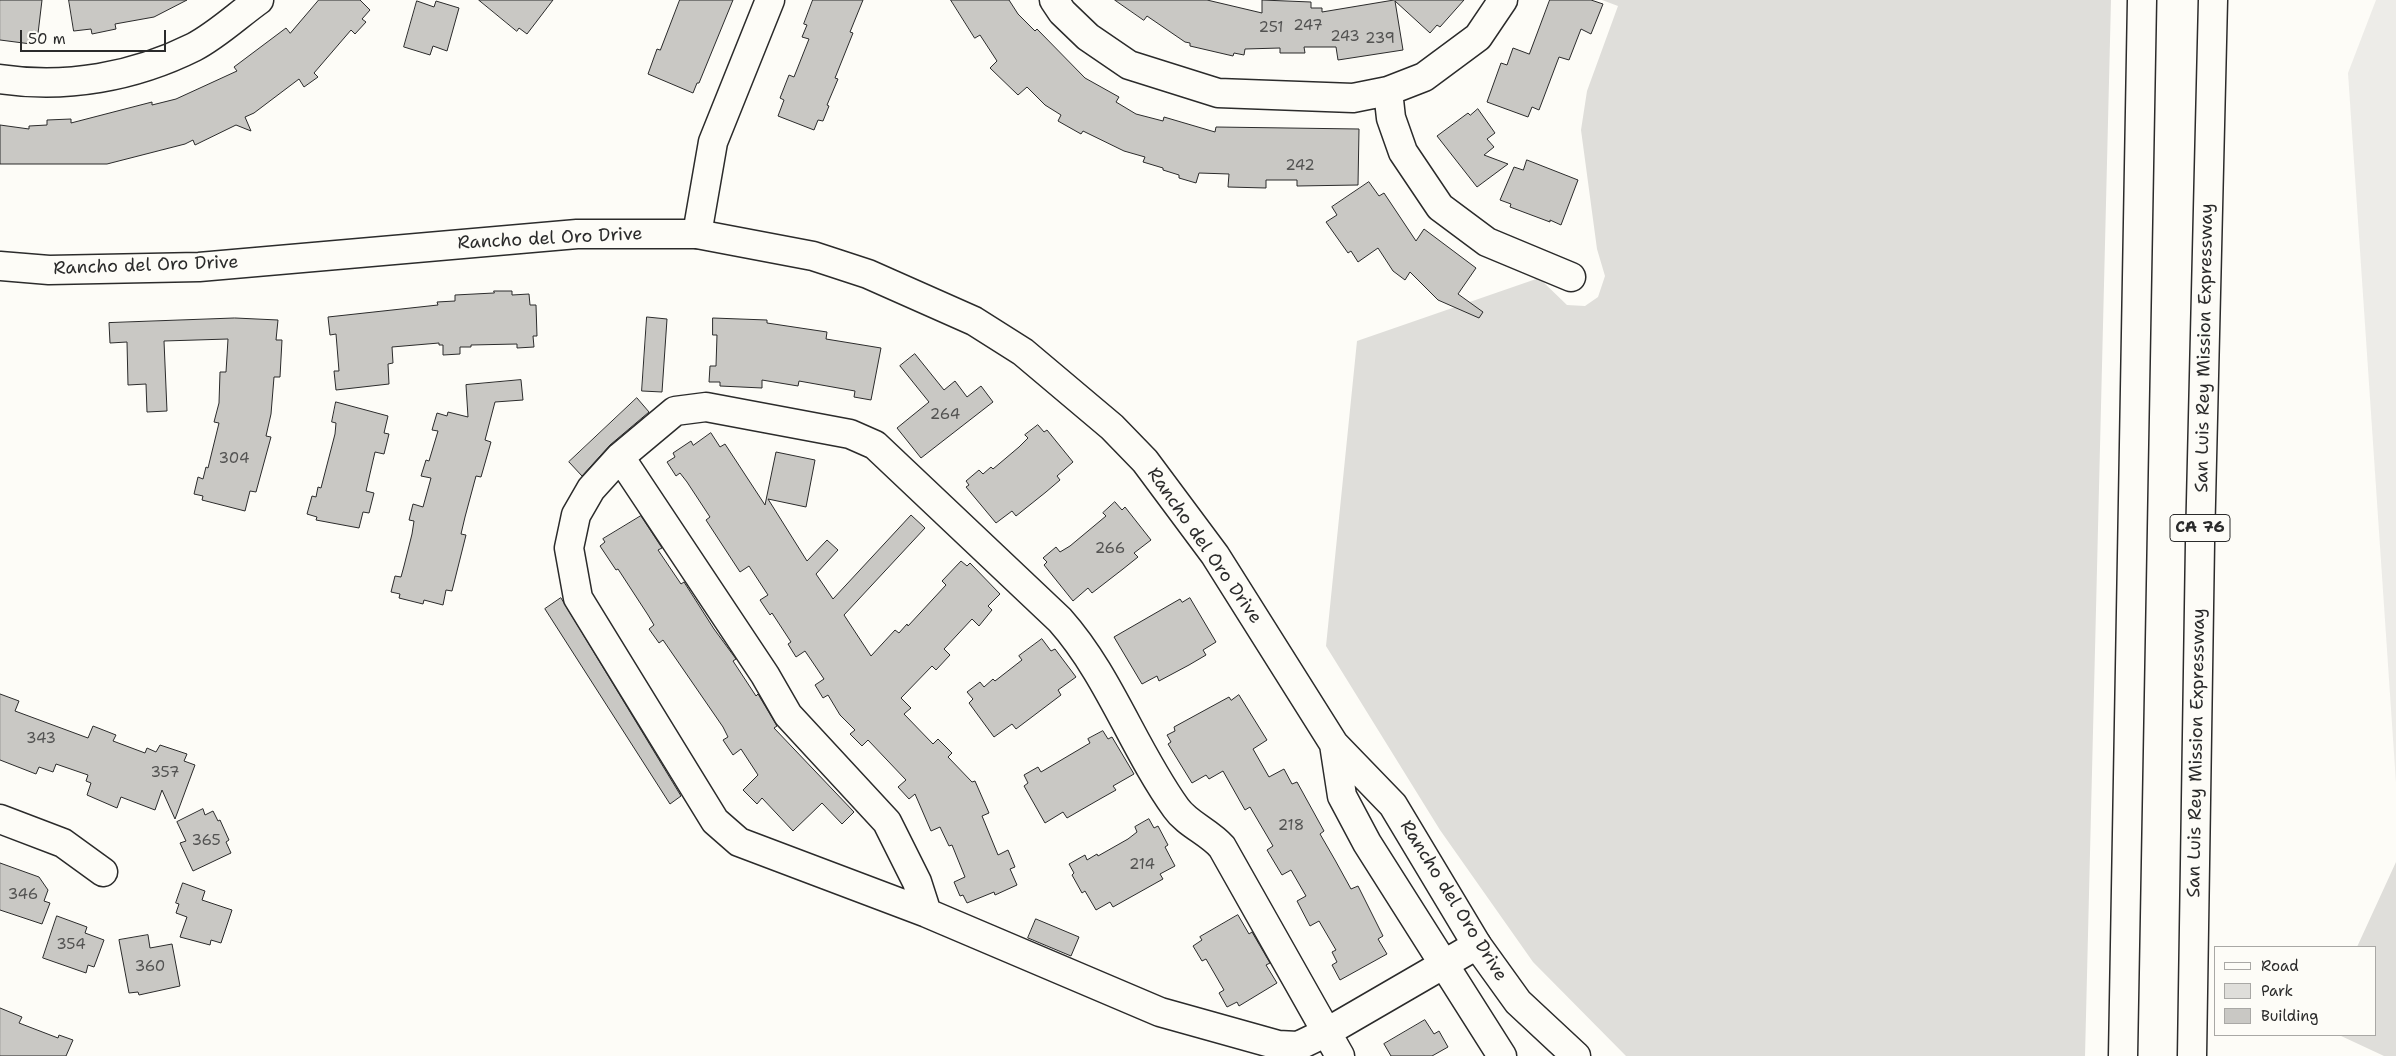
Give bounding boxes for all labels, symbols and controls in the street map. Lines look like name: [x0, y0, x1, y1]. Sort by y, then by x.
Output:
house number: 247: [1293, 17, 1323, 35]
house number: 251: [1258, 19, 1284, 37]
scale bar: [22, 20, 169, 52]
house number: 243: [1330, 28, 1360, 46]
text: 50 m: [28, 29, 66, 49]
house number: 239: [1365, 30, 1395, 48]
house number: 242: [1285, 157, 1315, 175]
street label: San Luis Rey Mission Expressway: [2192, 203, 2218, 493]
street label: Rancho del Oro Drive: [457, 223, 643, 255]
street label: Rancho del Oro Drive: [53, 252, 239, 280]
house number: 264: [930, 406, 960, 424]
house number: 304: [219, 450, 249, 468]
street label: Rancho del Oro Drive: [1142, 464, 1266, 628]
road number: CA 76: [2170, 514, 2230, 542]
house number: 266: [1095, 540, 1125, 558]
street label: San Luis Rey Mission Expressway: [2184, 608, 2210, 898]
house number: 343: [26, 730, 56, 748]
house number: 357: [151, 764, 179, 782]
house number: 218: [1278, 817, 1304, 835]
street label: Rancho del Oro Drive: [1395, 817, 1511, 985]
house number: 365: [191, 832, 221, 850]
house number: 214: [1129, 856, 1155, 874]
house number: 346: [8, 886, 38, 904]
house number: 354: [56, 936, 86, 954]
legend: [2214, 946, 2376, 1036]
text: Road: [2261, 956, 2299, 976]
house number: 360: [135, 958, 165, 976]
text: Park: [2261, 981, 2293, 1001]
text: Building: [2261, 1006, 2318, 1026]

